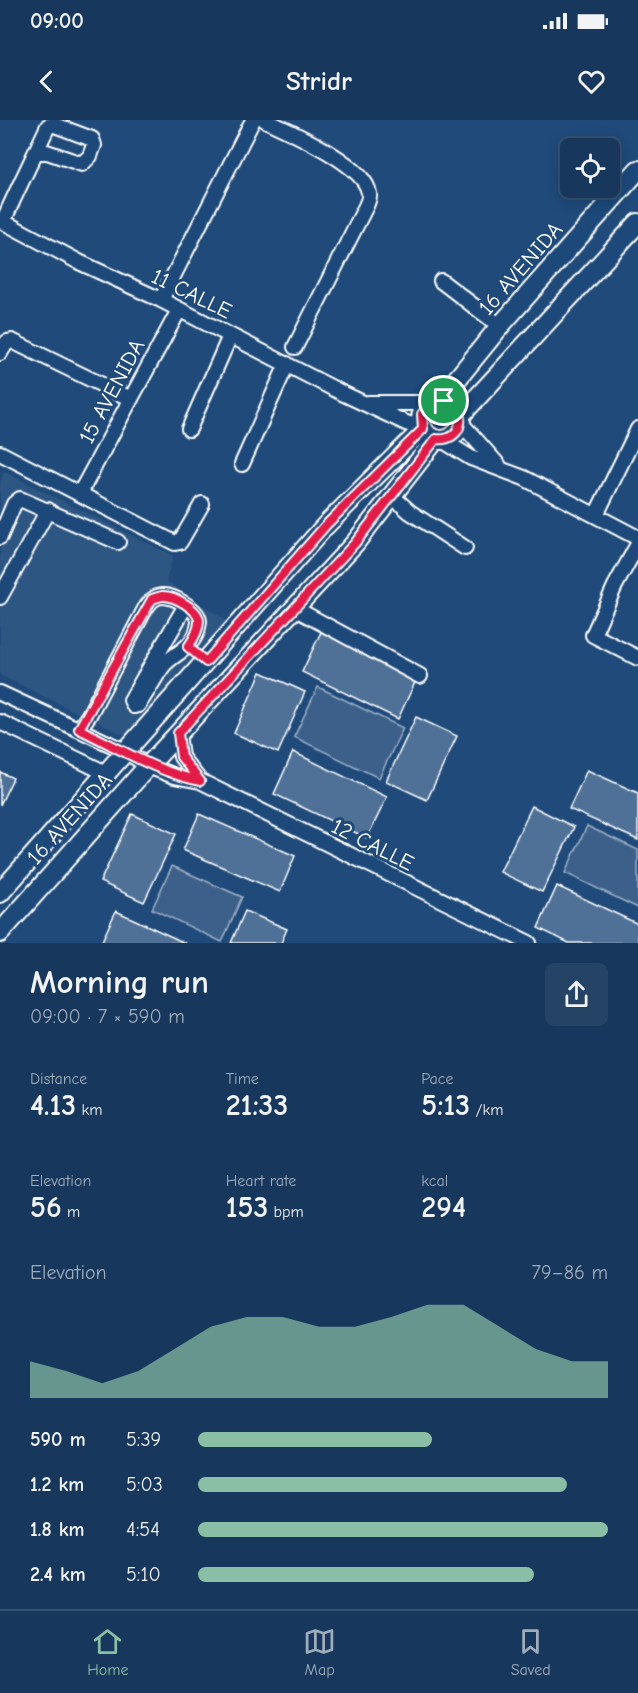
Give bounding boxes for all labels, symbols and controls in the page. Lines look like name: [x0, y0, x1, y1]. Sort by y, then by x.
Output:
text: 09:00: [30, 8, 84, 34]
icon: back: [30, 65, 63, 98]
icon: heart: [575, 65, 608, 98]
text: Stridr: [286, 66, 352, 97]
map controls: [560, 138, 620, 198]
button: locate: [560, 138, 620, 198]
street label: 16 AVENIDA: [473, 217, 568, 320]
street label: 11 CALLE: [147, 263, 236, 325]
street label: 15 AVENIDA: [74, 335, 150, 448]
pin: [418, 375, 469, 426]
icon: arrive: [427, 384, 460, 417]
street label: 16 AVENIDA: [22, 767, 118, 870]
street label: 12 CALLE: [327, 813, 418, 877]
text: Morning run: [30, 963, 209, 1001]
button: share: [545, 963, 608, 1026]
text: 09:00 · 7 × 590 m: [30, 1005, 185, 1028]
text: Distance: [30, 1070, 87, 1088]
text: Time: [226, 1070, 259, 1088]
text: Pace: [421, 1070, 454, 1088]
text: 4.13: [30, 1088, 76, 1123]
text: 21:33: [226, 1088, 288, 1123]
text: 5:13: [421, 1088, 470, 1123]
text: km: [76, 1101, 102, 1119]
text: /km: [470, 1101, 503, 1119]
text: Elevation: [30, 1172, 91, 1190]
text: Heart rate: [226, 1172, 296, 1190]
text: kcal: [421, 1172, 448, 1190]
text: 56: [30, 1190, 62, 1225]
text: 153: [226, 1190, 268, 1225]
text: 294: [421, 1190, 466, 1225]
text: m: [62, 1203, 80, 1221]
text: bpm: [268, 1203, 304, 1221]
text: Elevation: [30, 1261, 107, 1284]
text: 79–86 m: [532, 1261, 608, 1284]
text: 590 m: [30, 1428, 86, 1451]
text: 5:39: [126, 1428, 161, 1451]
text: 1.2 km: [30, 1473, 84, 1496]
text: 5:03: [126, 1473, 163, 1496]
text: 1.8 km: [30, 1518, 85, 1541]
text: 4:54: [126, 1518, 160, 1541]
text: 2.4 km: [30, 1563, 86, 1586]
text: 5:10: [126, 1563, 161, 1586]
tab: Home: [87, 1625, 129, 1679]
tab: Map: [303, 1625, 336, 1679]
tab: Saved: [511, 1625, 551, 1679]

